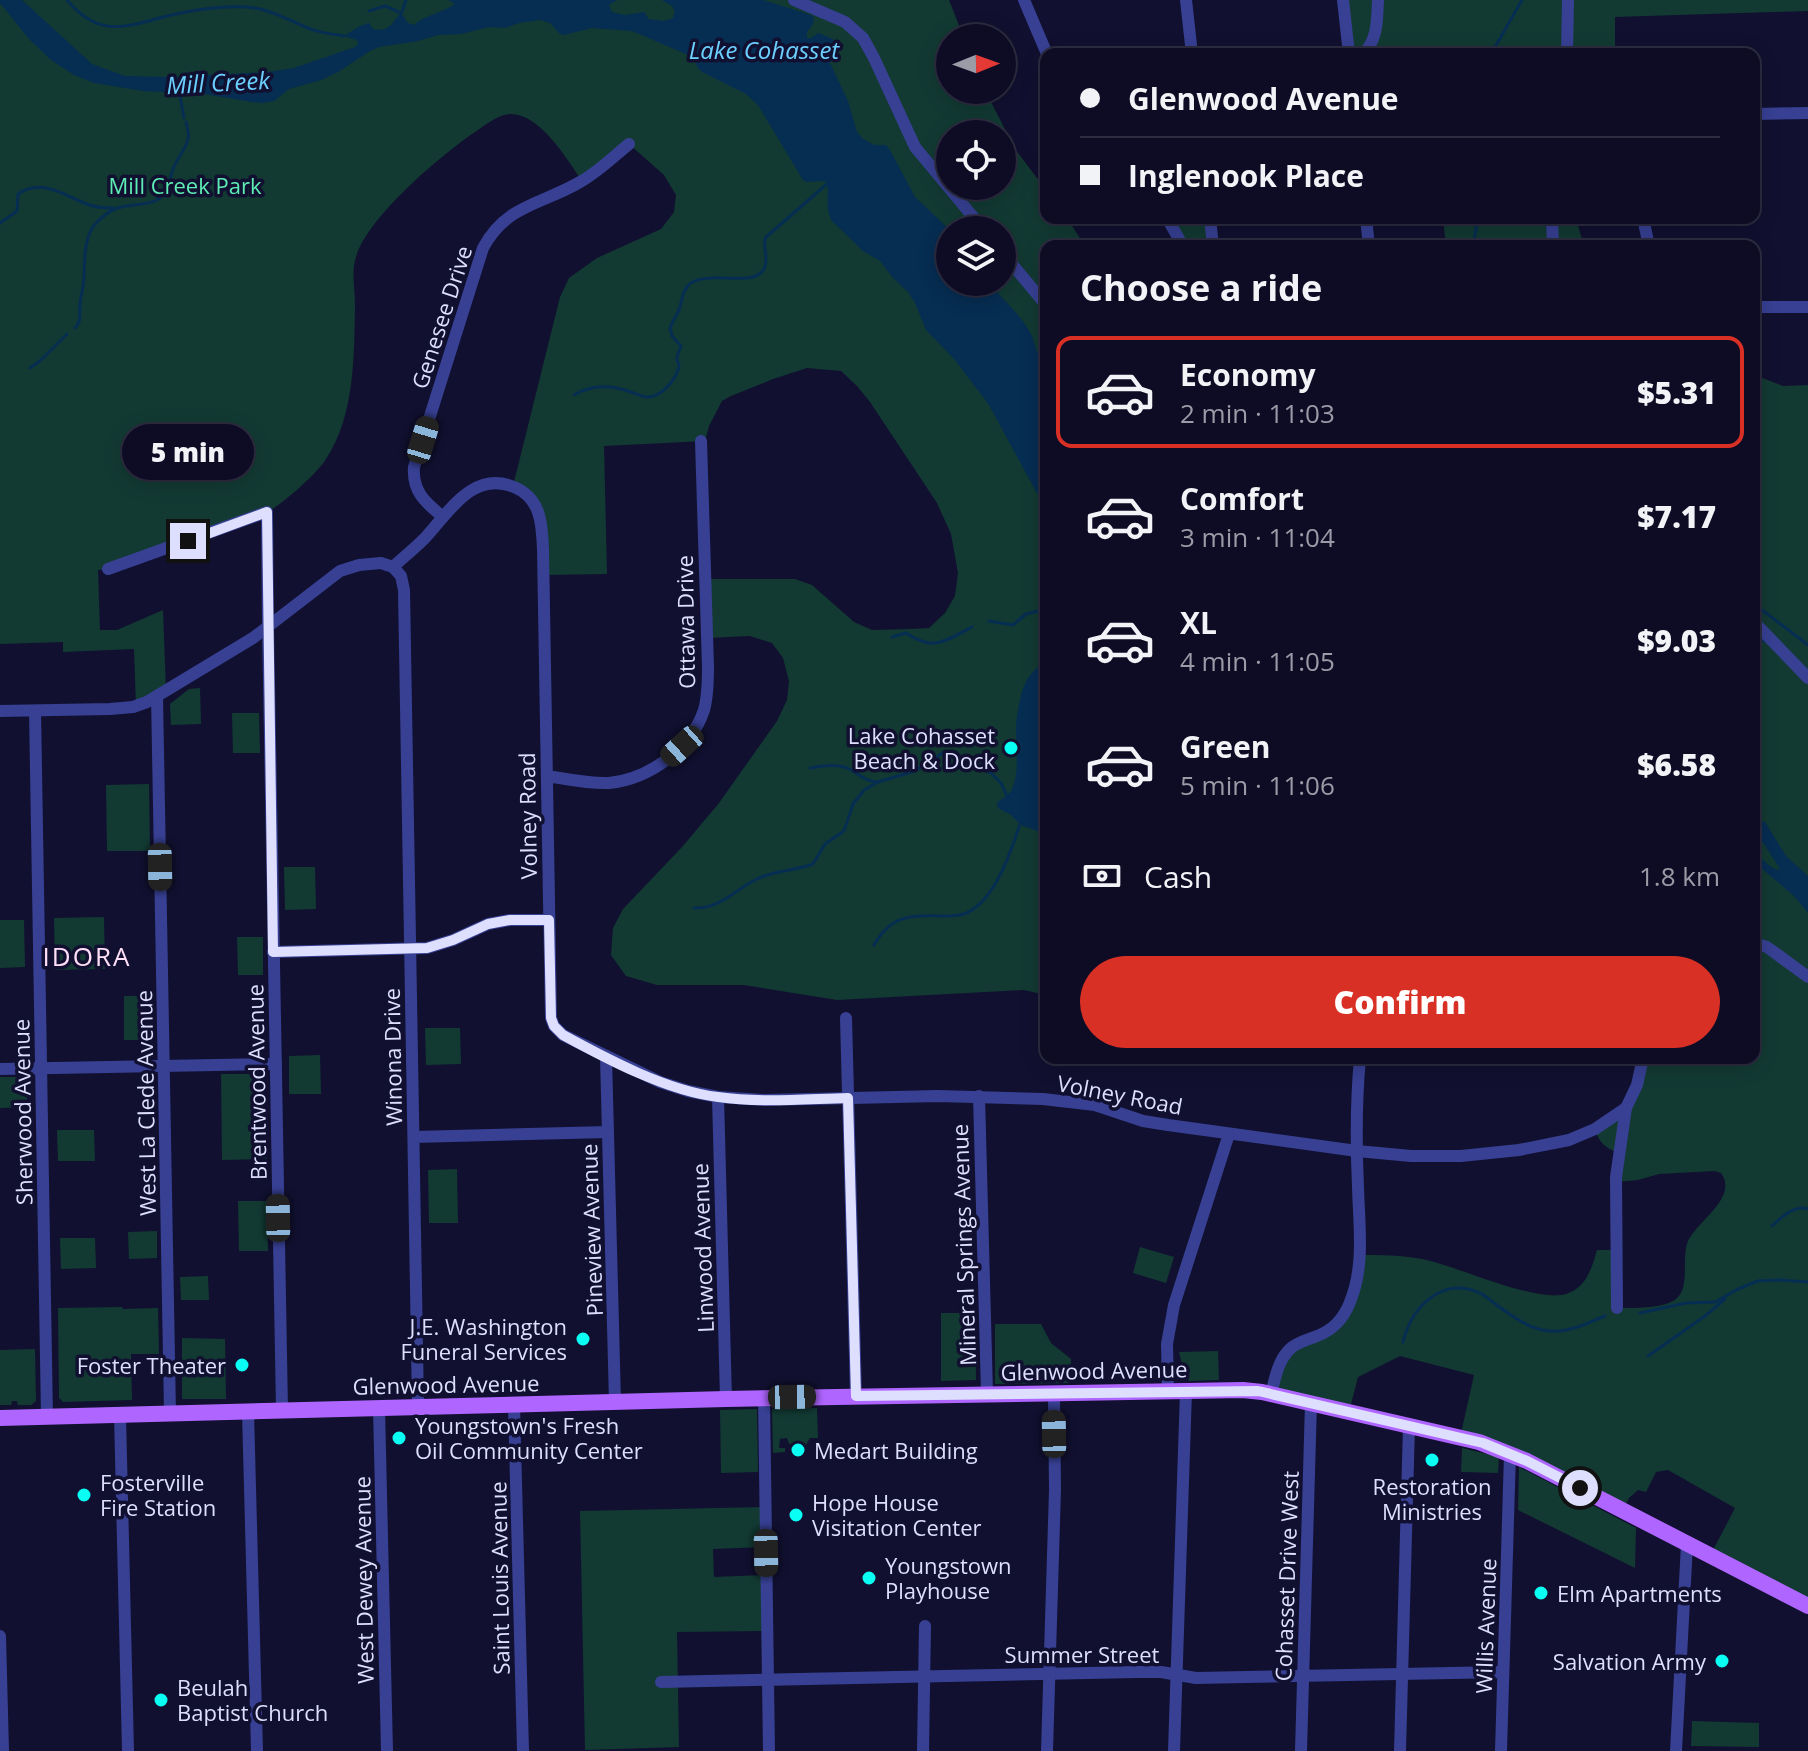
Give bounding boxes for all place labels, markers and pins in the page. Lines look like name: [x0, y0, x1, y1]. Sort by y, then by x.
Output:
place label: Lake Cohasset Beach & Dock: [848, 720, 995, 775]
marker: Lake Cohasset Beach & Dock: [1002, 739, 1020, 757]
place label: J.E. Washington Funeral Services: [400, 1311, 567, 1366]
marker: J.E. Washington Funeral Services: [574, 1330, 592, 1348]
place label: Foster Theater: [77, 1350, 226, 1380]
marker: Foster Theater: [233, 1356, 251, 1374]
place label: Youngstown's Fresh Oil Community Center: [415, 1410, 643, 1465]
marker: Youngstown's Fresh Oil Community Center: [390, 1429, 408, 1447]
place label: Medart Building: [814, 1435, 978, 1465]
marker: Medart Building: [789, 1441, 807, 1459]
marker: Restoration Ministries: [1423, 1451, 1441, 1469]
place label: Fosterville Fire Station: [100, 1467, 216, 1522]
place label: Restoration Ministries: [1373, 1471, 1491, 1526]
marker: Fosterville Fire Station: [75, 1486, 93, 1504]
place label: Hope House Visitation Center: [812, 1487, 982, 1542]
marker: Hope House Visitation Center: [787, 1506, 805, 1524]
place label: Youngstown Playhouse: [885, 1550, 1012, 1605]
marker: Youngstown Playhouse: [860, 1569, 878, 1587]
place label: Elm Apartments: [1557, 1578, 1722, 1608]
marker: Elm Apartments: [1532, 1584, 1550, 1602]
place label: Salvation Army: [1553, 1646, 1707, 1676]
marker: Salvation Army: [1713, 1652, 1731, 1670]
place label: Beulah Baptist Church: [177, 1672, 328, 1727]
marker: Beulah Baptist Church: [152, 1691, 170, 1709]

